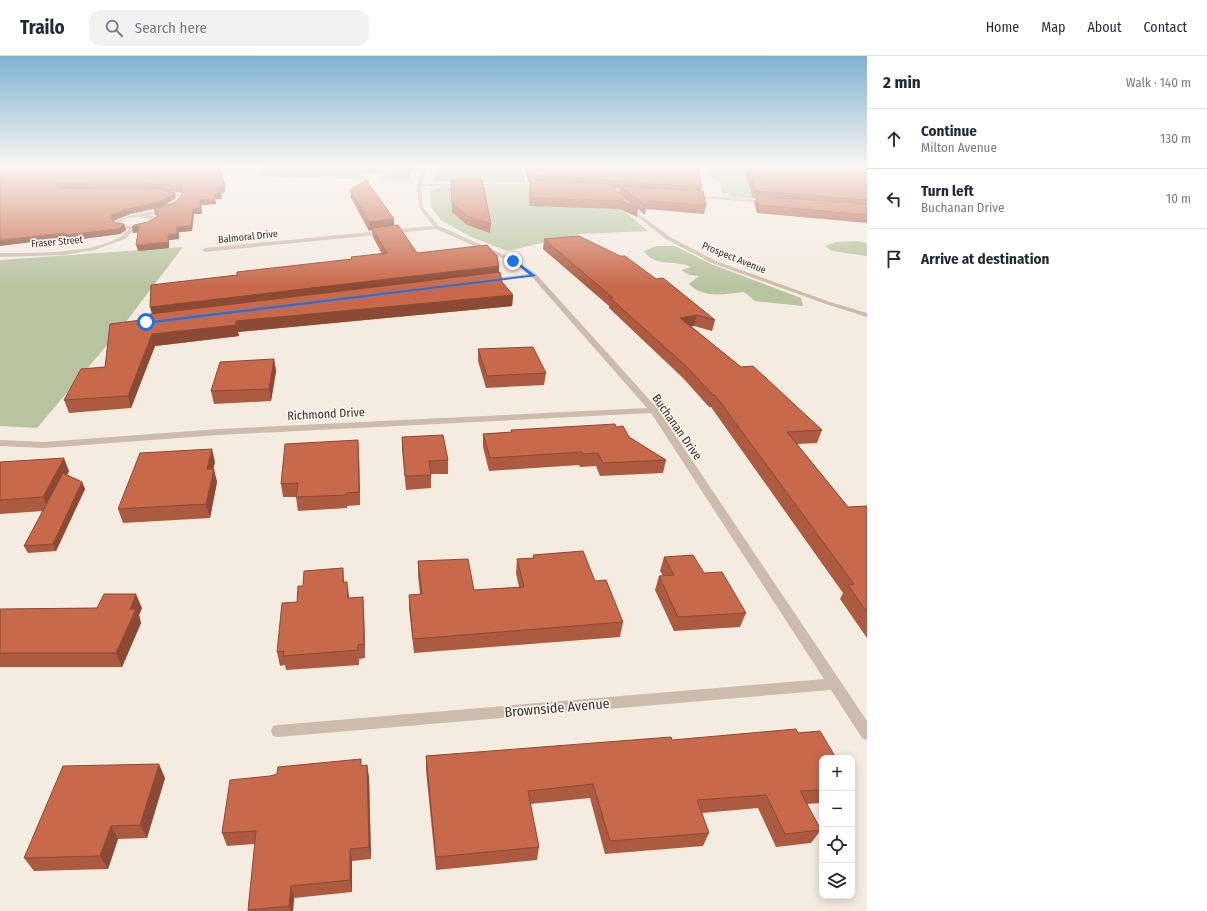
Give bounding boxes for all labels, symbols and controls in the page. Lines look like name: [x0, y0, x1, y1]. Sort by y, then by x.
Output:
search box: [89, 10, 369, 46]
text: Trailo: [20, 16, 65, 39]
icon: search: [103, 17, 125, 39]
text: Search here: [135, 19, 207, 37]
text: Home: [986, 19, 1019, 36]
text: Map: [1041, 19, 1065, 36]
text: About: [1087, 19, 1122, 36]
text: Contact: [1144, 19, 1187, 36]
text: 2 min: [883, 72, 921, 93]
text: Walk · 140 m: [1126, 75, 1191, 90]
text: Continue: [921, 122, 977, 140]
icon: ahead: [883, 128, 905, 150]
text: 130 m: [1160, 131, 1191, 146]
text: Milton Avenue: [921, 140, 997, 155]
text: Turn left: [921, 182, 974, 200]
icon: left: [883, 188, 905, 210]
text: 10 m: [1166, 191, 1191, 206]
text: Buchanan Drive: [921, 200, 1004, 215]
street label: Balmoral Drive: [218, 228, 279, 246]
street label: Fraser Street: [31, 234, 84, 250]
street label: Prospect Avenue: [700, 240, 768, 276]
icon: arrive: [883, 248, 905, 270]
text: Arrive at destination: [921, 250, 1049, 268]
route end: [504, 252, 522, 270]
route start: [137, 313, 155, 331]
street label: Buchanan Drive: [649, 391, 705, 463]
street label: Richmond Drive: [287, 405, 365, 423]
street label: Brownside Avenue: [504, 695, 610, 721]
map controls: [819, 755, 855, 899]
button: +: [819, 755, 855, 791]
button: −: [819, 791, 855, 827]
button: locate: [819, 827, 855, 863]
button: layers: [819, 863, 855, 899]

